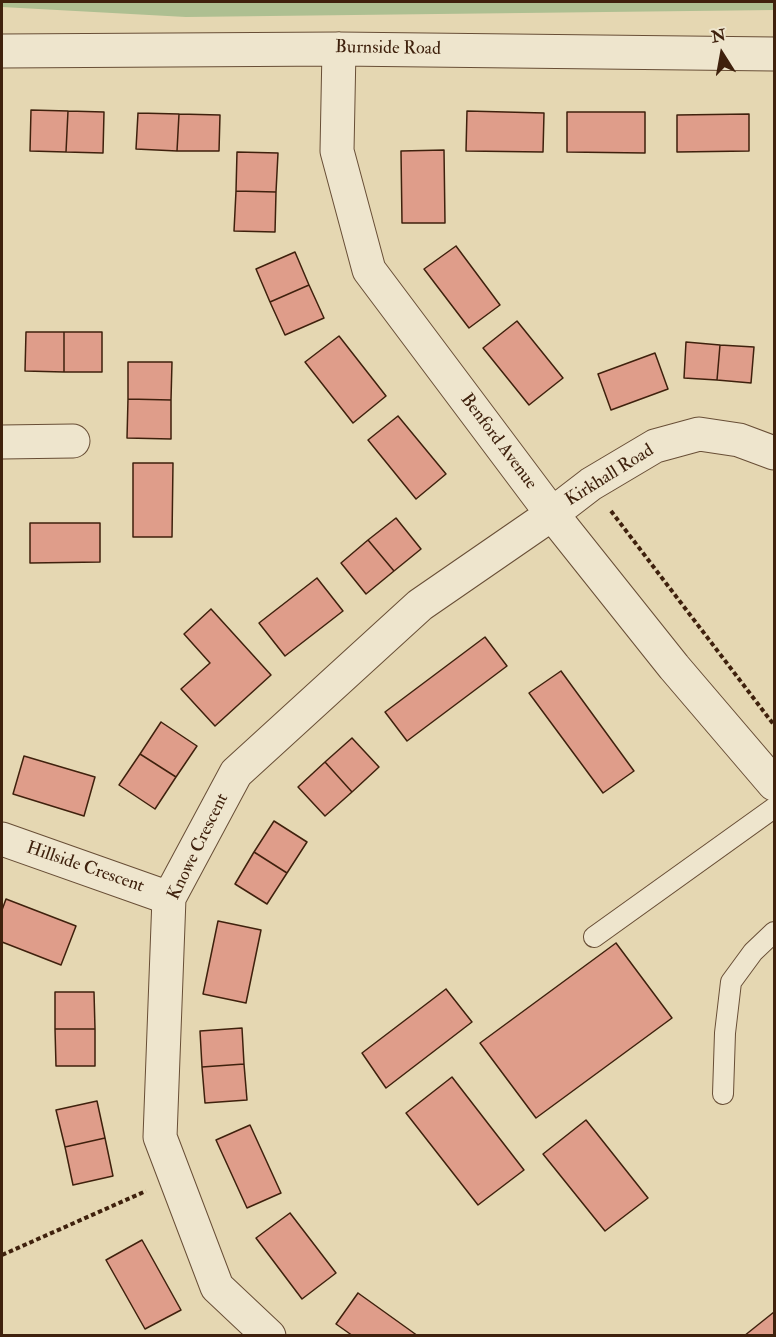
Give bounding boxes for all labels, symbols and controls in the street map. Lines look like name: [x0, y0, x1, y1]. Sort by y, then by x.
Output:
north arrow: [692, 24, 752, 84]
text: N: [710, 25, 727, 48]
street label: Burnside Road: [335, 37, 441, 61]
street label: Benford Avenue: [455, 390, 541, 494]
street label: Kirkhall Road: [562, 440, 658, 512]
street label: Knowe Crescent: [164, 790, 234, 904]
street label: Hillside Crescent: [23, 838, 147, 898]

